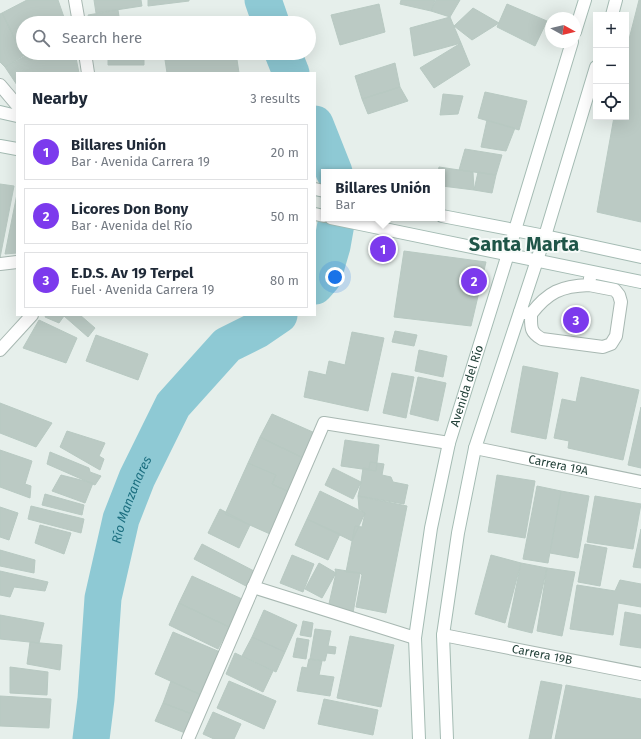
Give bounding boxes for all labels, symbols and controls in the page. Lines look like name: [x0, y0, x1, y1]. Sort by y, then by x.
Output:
north arrow: [545, 12, 581, 48]
map controls: [593, 12, 629, 120]
button: +: [593, 12, 629, 48]
search box: [16, 16, 316, 60]
icon: search: [30, 27, 52, 49]
text: Search here: [62, 29, 142, 47]
button: −: [593, 48, 629, 84]
button: locate: [593, 84, 629, 120]
text: Nearby: [32, 88, 87, 109]
text: 3 results: [250, 91, 300, 106]
text: Billares Unión: [71, 136, 166, 154]
text: 1: [43, 145, 49, 160]
text: 20 m: [271, 145, 299, 160]
text: Bar · Avenida Carrera 19: [71, 154, 210, 169]
popup: [321, 169, 445, 221]
text: Billares Unión: [335, 179, 431, 197]
text: Bar: [335, 197, 355, 212]
text: Licores Don Bony: [71, 200, 188, 218]
text: 2: [43, 209, 49, 224]
text: 50 m: [271, 209, 299, 224]
text: Bar · Avenida del Río: [71, 218, 193, 233]
district label: Santa Marta: [469, 232, 579, 256]
pin: 1: [370, 234, 396, 264]
text: E.D.S. Av 19 Terpel: [71, 264, 194, 282]
pin: 2: [461, 266, 487, 296]
your location: [325, 267, 345, 287]
text: 3: [43, 273, 49, 288]
text: 80 m: [270, 273, 299, 288]
text: Fuel · Avenida Carrera 19: [71, 282, 214, 297]
pin: 3: [563, 305, 589, 335]
street label: Avenida del Río: [448, 343, 486, 428]
street label: Carrera 19A: [527, 452, 590, 478]
water label: Río Manzanares: [108, 453, 154, 545]
street label: Carrera 19B: [511, 642, 574, 667]

